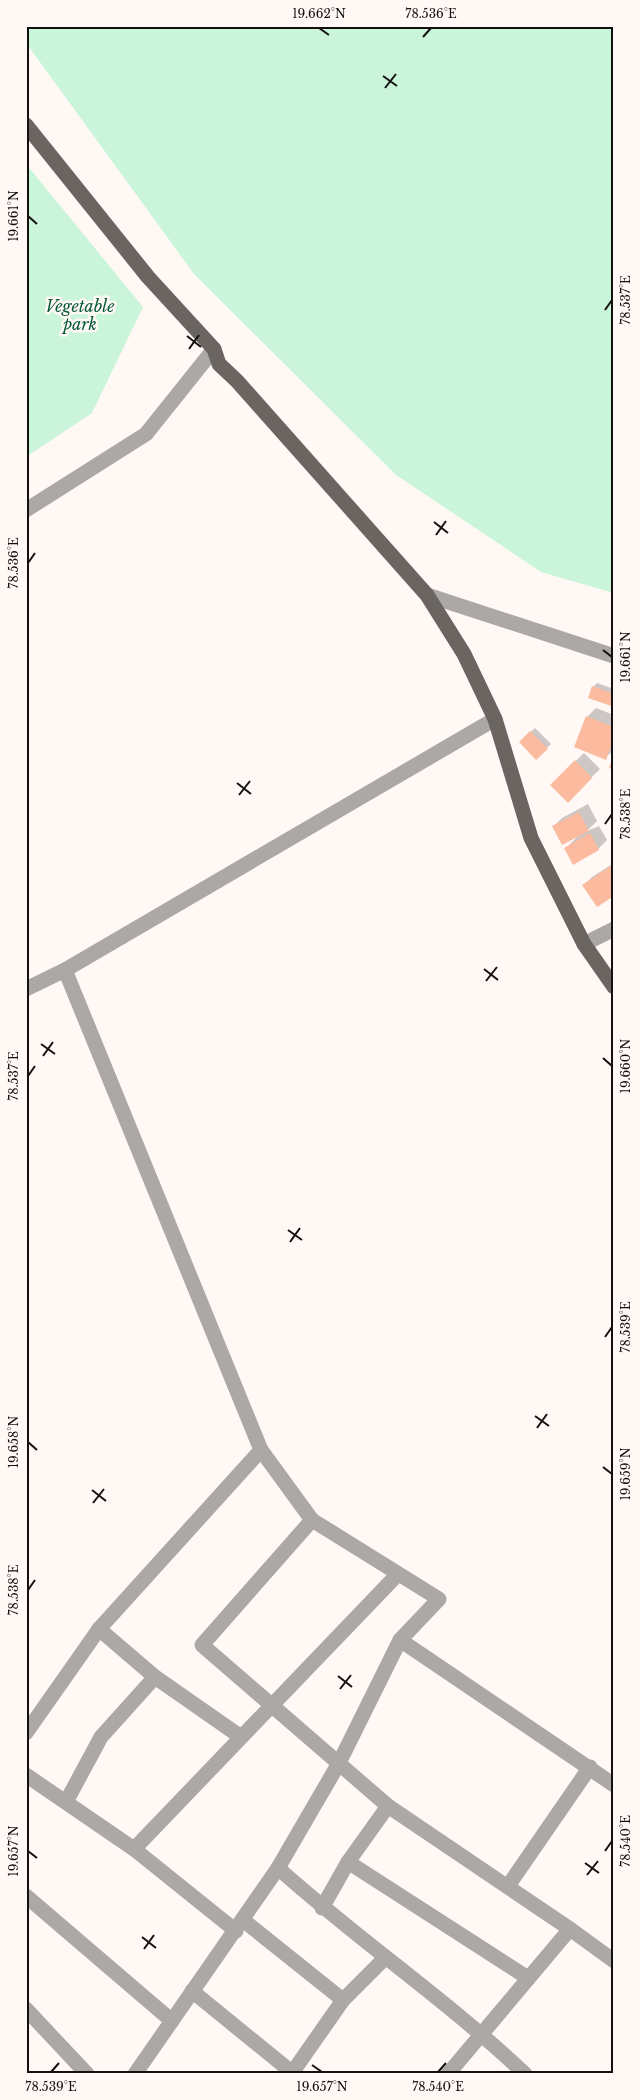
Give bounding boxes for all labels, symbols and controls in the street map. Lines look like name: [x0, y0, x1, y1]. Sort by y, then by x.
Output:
text: 19.662°N: [292, 6, 346, 21]
text: 78.536°E: [405, 6, 457, 21]
text: 19.661°N: [6, 190, 21, 242]
text: 78.537°E: [618, 275, 633, 325]
park label: Vegetable park: [45, 296, 115, 334]
text: 78.536°E: [6, 537, 21, 589]
text: 19.661°N: [618, 631, 633, 683]
text: 78.538°E: [618, 788, 633, 839]
text: 19.660°N: [618, 1038, 633, 1093]
text: 78.537°E: [6, 1051, 21, 1101]
text: 78.539°E: [618, 1301, 633, 1353]
text: 19.658°N: [6, 1416, 21, 1468]
text: 19.659°N: [618, 1447, 633, 1501]
text: 78.538°E: [6, 1564, 21, 1615]
text: 78.540°E: [618, 1815, 633, 1867]
text: 19.657°N: [6, 1825, 21, 1877]
text: 78.539°E: [25, 2079, 77, 2094]
text: 19.657°N: [296, 2079, 348, 2094]
text: 78.540°E: [412, 2079, 464, 2094]

